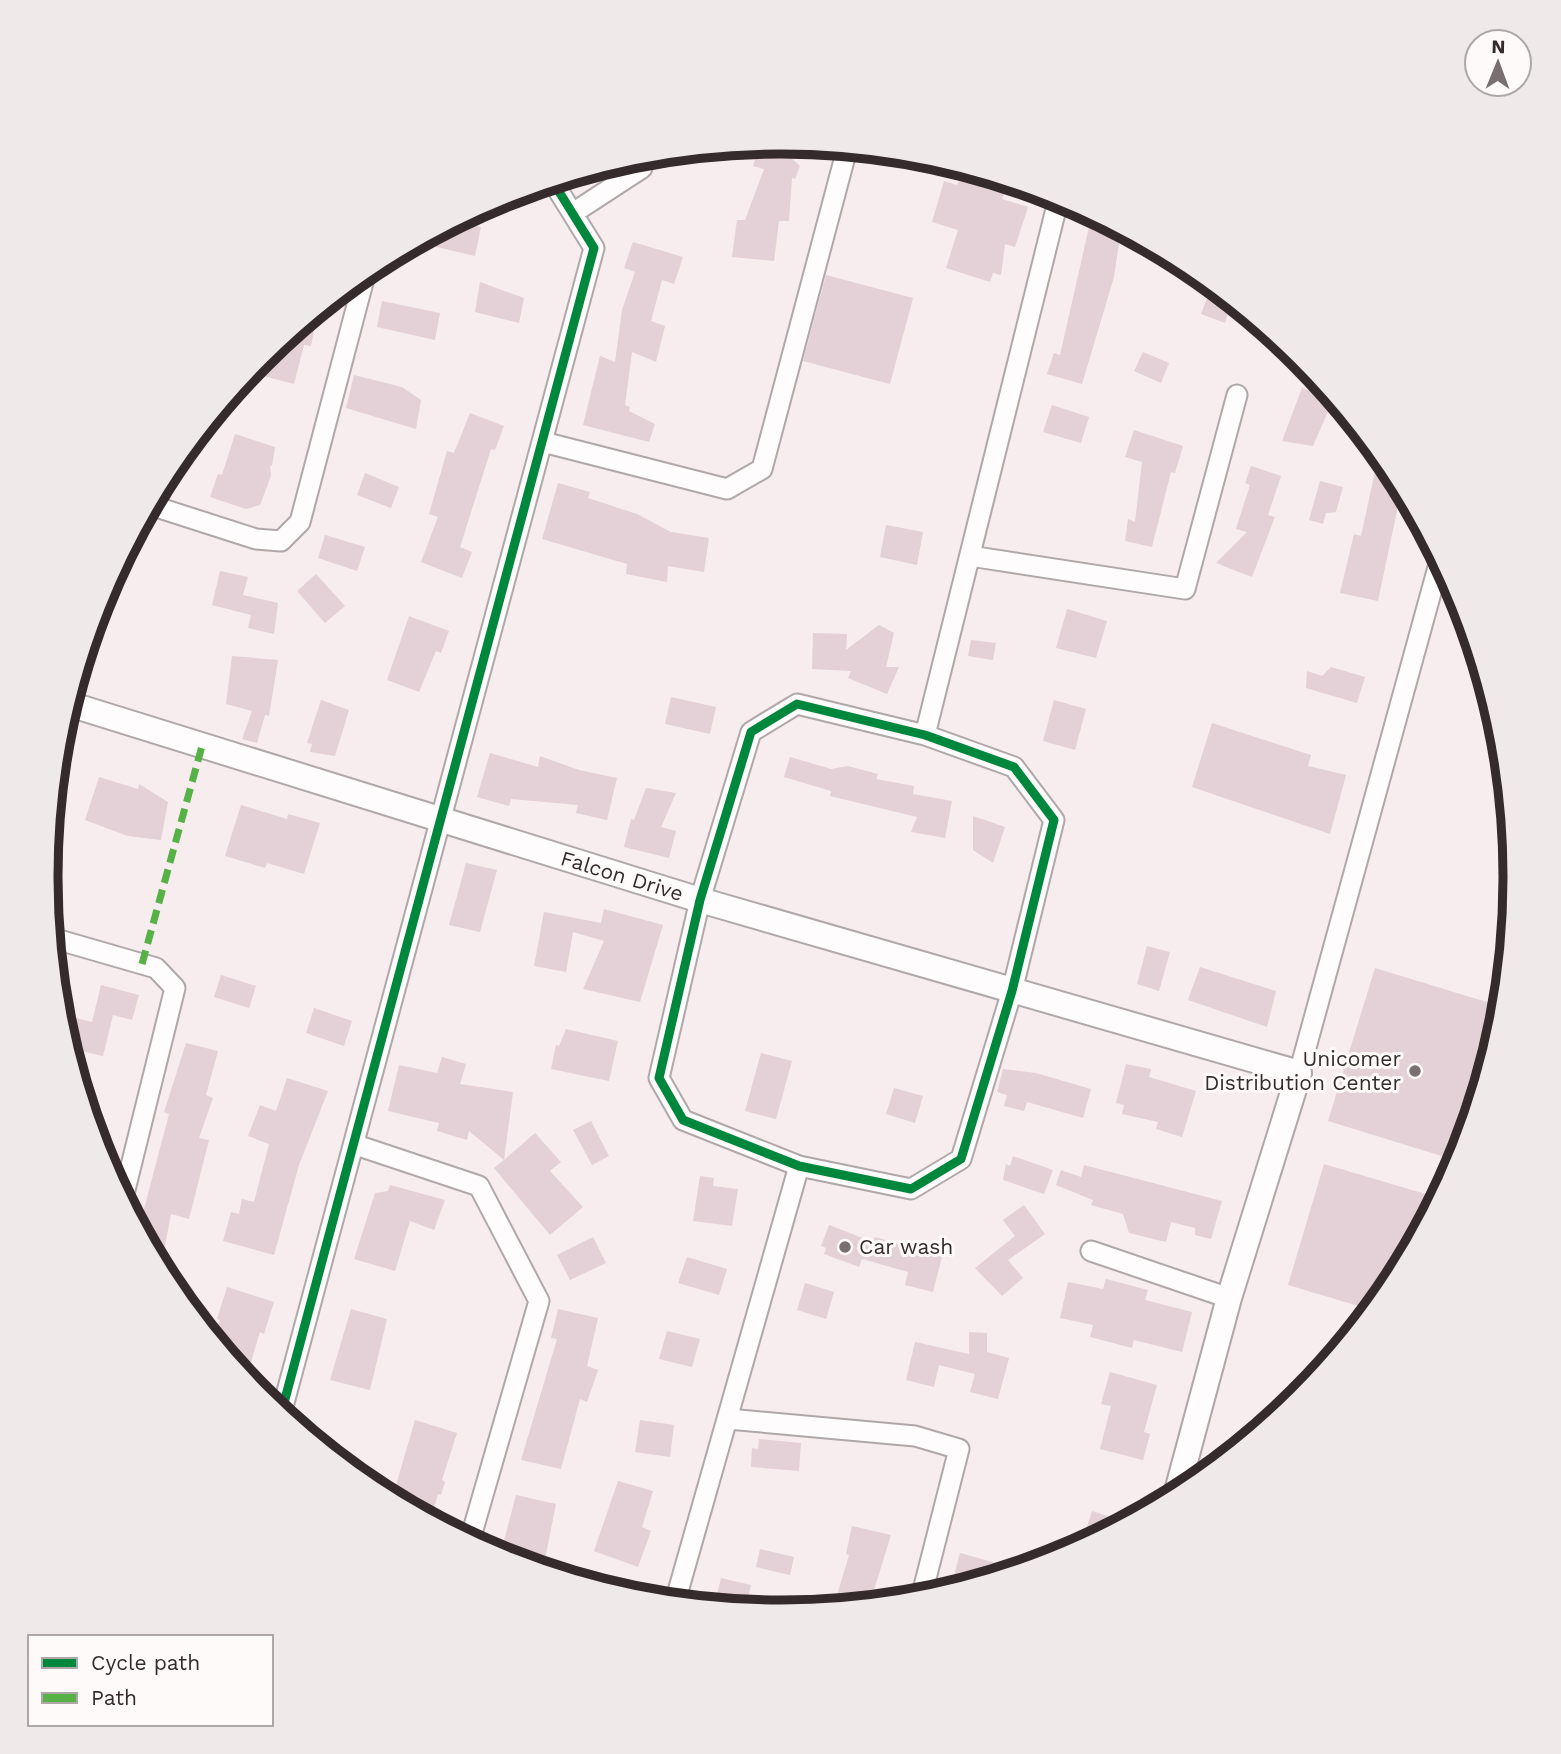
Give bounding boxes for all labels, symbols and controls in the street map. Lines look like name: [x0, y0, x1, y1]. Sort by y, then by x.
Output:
north arrow: [1463, 28, 1533, 98]
text: N: [1491, 35, 1506, 58]
street label: Falcon Drive: [558, 845, 686, 906]
place label: Unicomer Distribution Center: [1204, 1046, 1401, 1095]
marker: Unicomer Distribution Center: [1407, 1063, 1423, 1079]
place label: Car wash: [859, 1234, 953, 1259]
marker: Car wash: [837, 1239, 853, 1255]
legend: [28, 1635, 273, 1726]
text: Cycle path: [91, 1650, 200, 1675]
text: Path: [91, 1685, 137, 1710]

